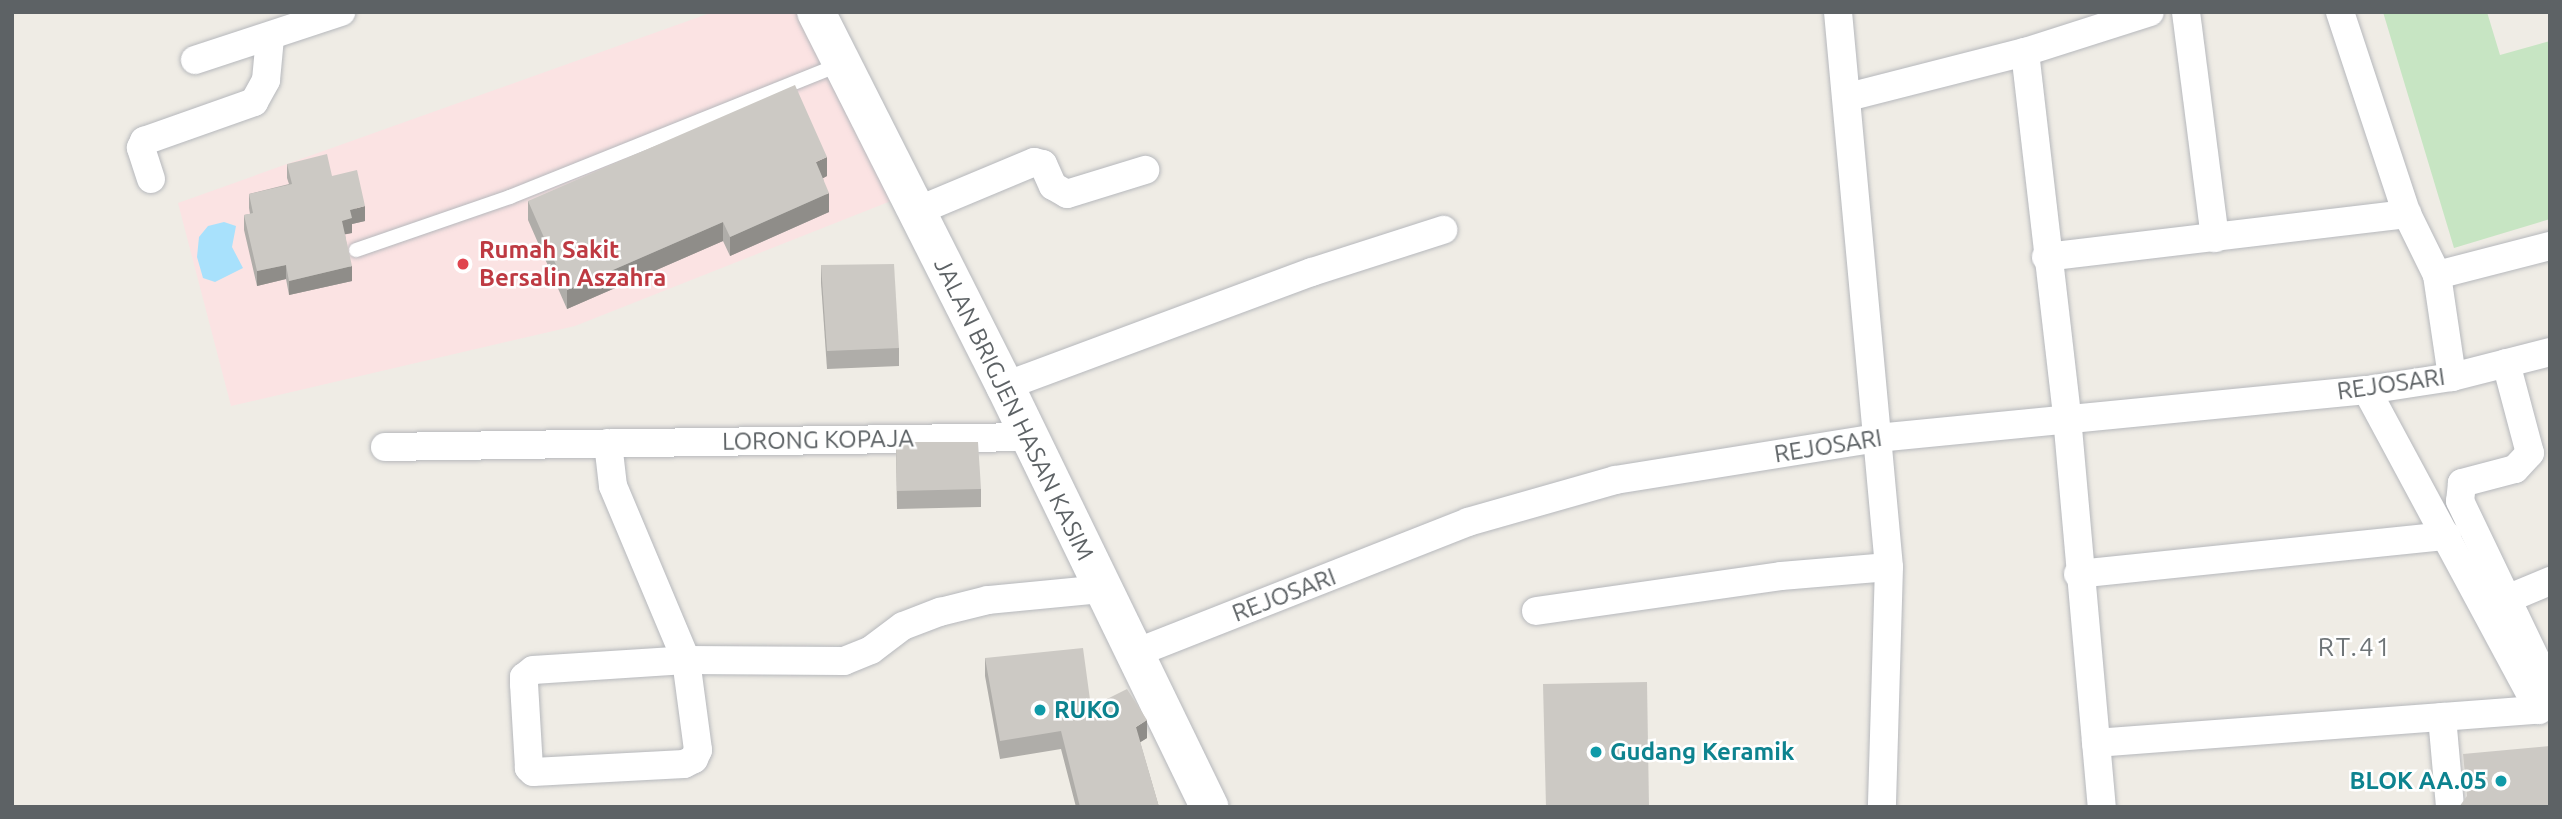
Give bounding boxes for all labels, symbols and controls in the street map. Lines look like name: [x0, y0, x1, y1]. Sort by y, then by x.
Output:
place label: Rumah Sakit Bersalin Aszahra: [479, 236, 666, 292]
street label: JALAN BRIGJEN HASAN KASIM: [928, 253, 1100, 565]
marker: Rumah Sakit Bersalin Aszahra: [453, 254, 473, 274]
street label: REJOSARI: [2335, 362, 2447, 406]
street label: REJOSARI: [1772, 423, 1884, 469]
street label: LORONG KOPAJA: [722, 424, 914, 456]
street label: REJOSARI: [1228, 562, 1340, 628]
district label: RT.41: [2318, 631, 2392, 663]
place label: RUKO: [1054, 696, 1120, 724]
marker: RUKO: [1032, 702, 1048, 718]
place label: Gudang Keramik: [1610, 738, 1794, 766]
marker: Gudang Keramik: [1588, 744, 1604, 760]
place label: BLOK AA.05: [2350, 767, 2487, 795]
marker: BLOK AA.05: [2493, 773, 2509, 789]

